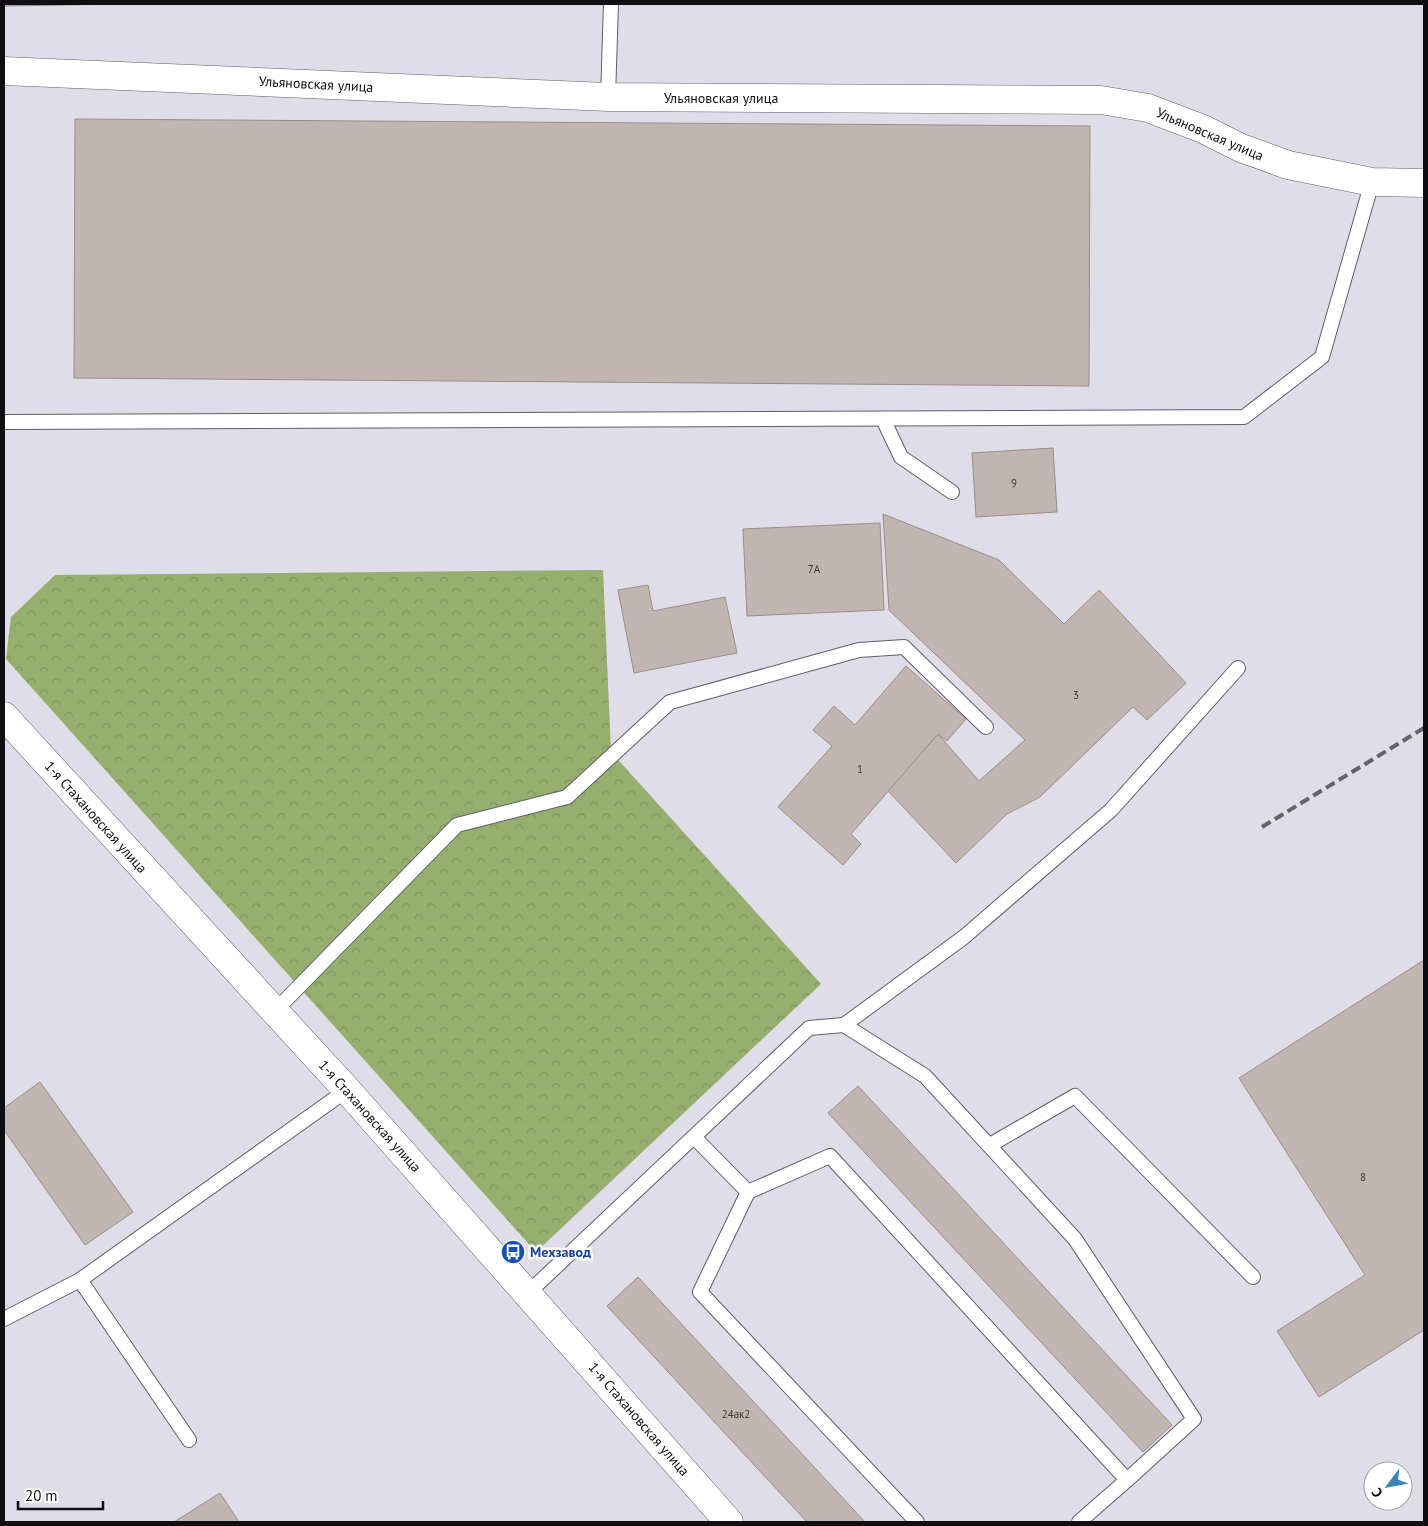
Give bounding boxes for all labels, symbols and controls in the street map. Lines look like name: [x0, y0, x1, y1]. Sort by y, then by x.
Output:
street label: Ульяновская улица: [258, 72, 374, 96]
street label: Ульяновская улица: [664, 89, 778, 107]
street label: Ульяновская улица: [1154, 103, 1266, 165]
house number: 9: [1011, 476, 1017, 490]
house number: 7А: [808, 562, 821, 576]
house number: 3: [1073, 688, 1079, 702]
street label: 1-я Стахановская улица: [41, 757, 151, 877]
house number: 1: [857, 762, 863, 776]
street label: 1-я Стахановская улица: [315, 1056, 425, 1176]
house number: 8: [1360, 1170, 1366, 1184]
bus stop icon: Мехзавод: [500, 1239, 526, 1265]
place label: Мехзавод: [530, 1243, 591, 1261]
street label: 1-я Стахановская улица: [585, 1358, 693, 1480]
house number: 24ак2: [722, 1407, 750, 1421]
north arrow: [1363, 1461, 1413, 1511]
scale bar: [18, 1478, 102, 1510]
text: С: [1367, 1485, 1387, 1501]
text: 20 m: [25, 1486, 58, 1505]

